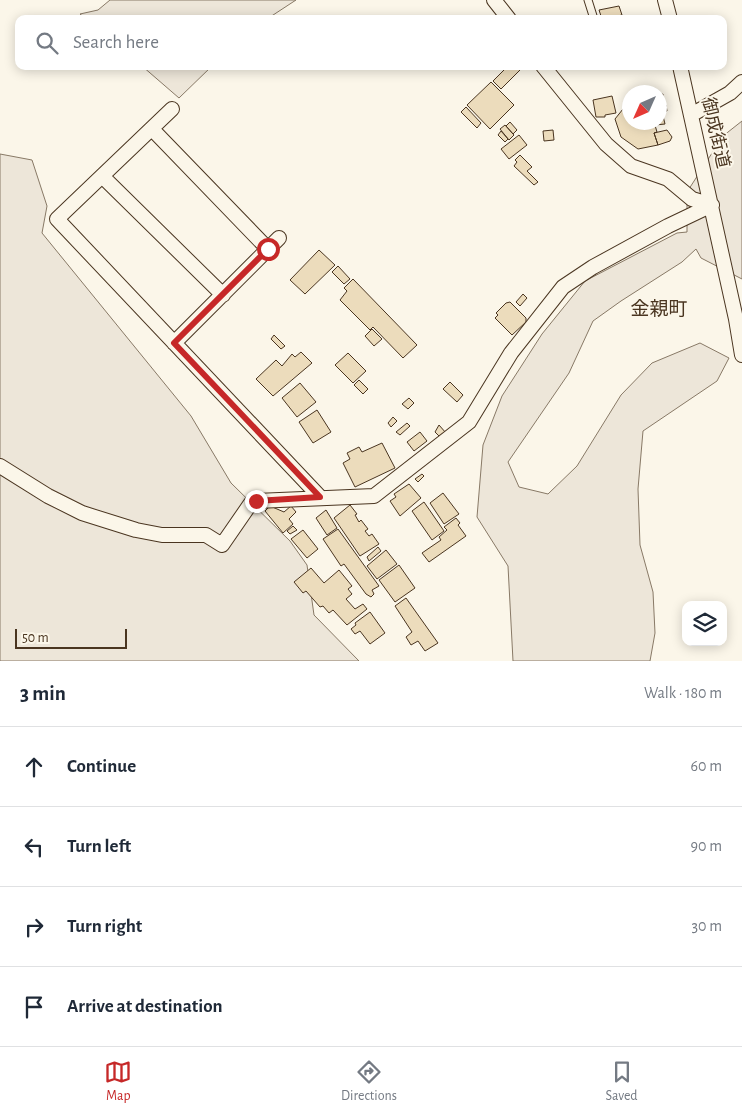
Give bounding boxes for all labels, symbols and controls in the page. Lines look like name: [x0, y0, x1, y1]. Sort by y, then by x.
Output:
search box: [15, 15, 727, 70]
icon: search: [33, 29, 61, 57]
text: Search here: [73, 33, 159, 52]
north arrow: [622, 85, 667, 130]
street label: 御成街道: [698, 95, 734, 170]
route start: [257, 238, 280, 261]
district label: 金親町: [630, 298, 688, 319]
route end: [245, 490, 268, 513]
map controls: [682, 601, 727, 646]
button: layers: [682, 601, 727, 646]
scale bar: [15, 626, 128, 649]
text: 50 m: [22, 631, 49, 645]
text: 3 min: [20, 683, 66, 704]
text: Walk · 180 m: [644, 685, 722, 701]
icon: ahead: [20, 753, 48, 781]
text: Continue: [67, 757, 136, 776]
text: 60 m: [691, 758, 722, 774]
icon: left: [20, 833, 48, 861]
text: Turn left: [67, 837, 131, 856]
text: 90 m: [691, 838, 722, 854]
icon: right: [20, 913, 48, 941]
text: Turn right: [67, 917, 142, 936]
text: 30 m: [692, 918, 722, 934]
icon: arrive: [20, 993, 48, 1021]
text: Arrive at destination: [67, 997, 223, 1016]
tab: Map: [104, 1058, 132, 1105]
tab: Directions: [341, 1058, 397, 1105]
tab: Saved: [606, 1058, 638, 1105]

